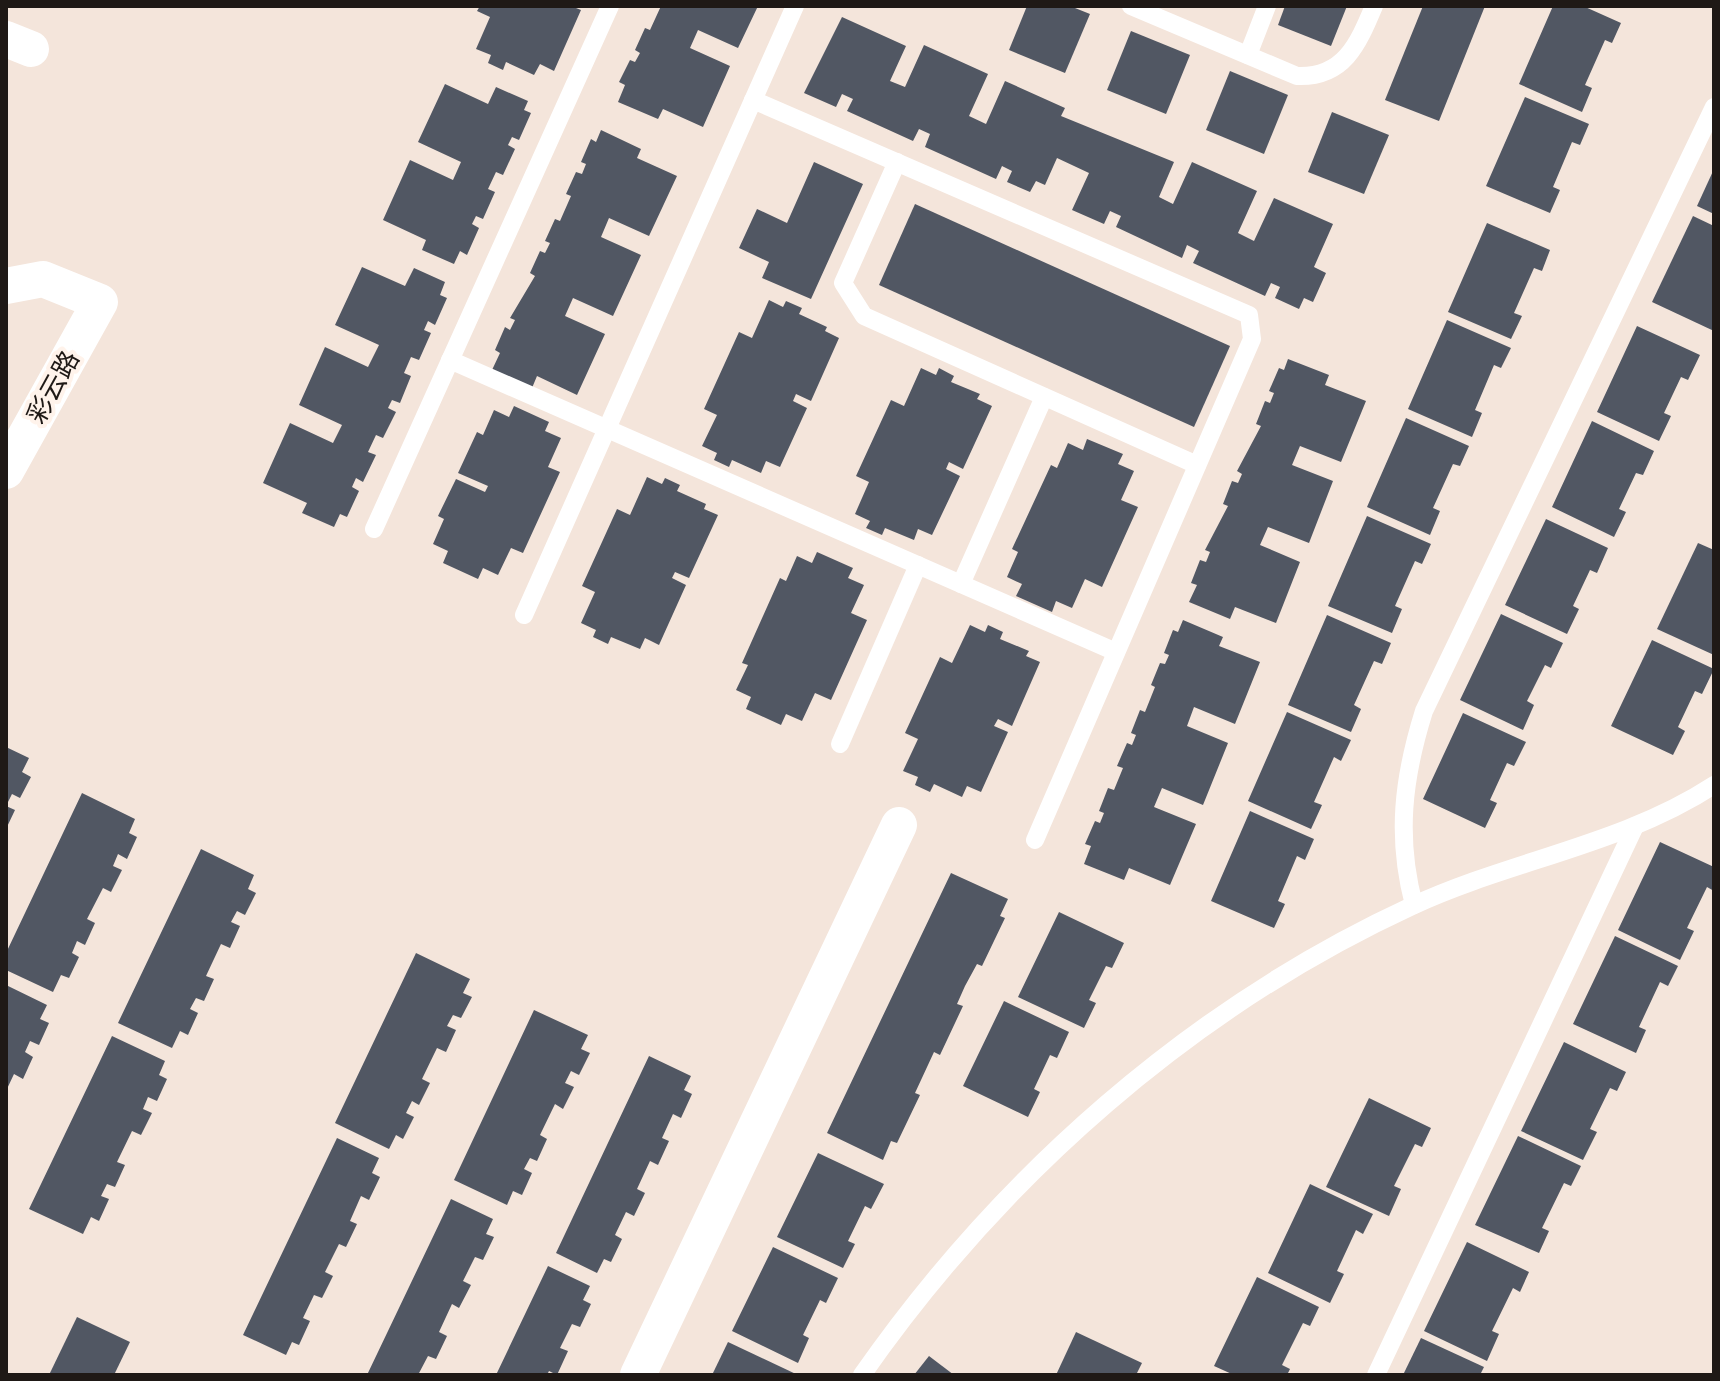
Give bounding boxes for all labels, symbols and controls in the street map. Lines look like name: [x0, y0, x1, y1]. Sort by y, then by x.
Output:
street label: 彩云路: [21, 346, 85, 428]

